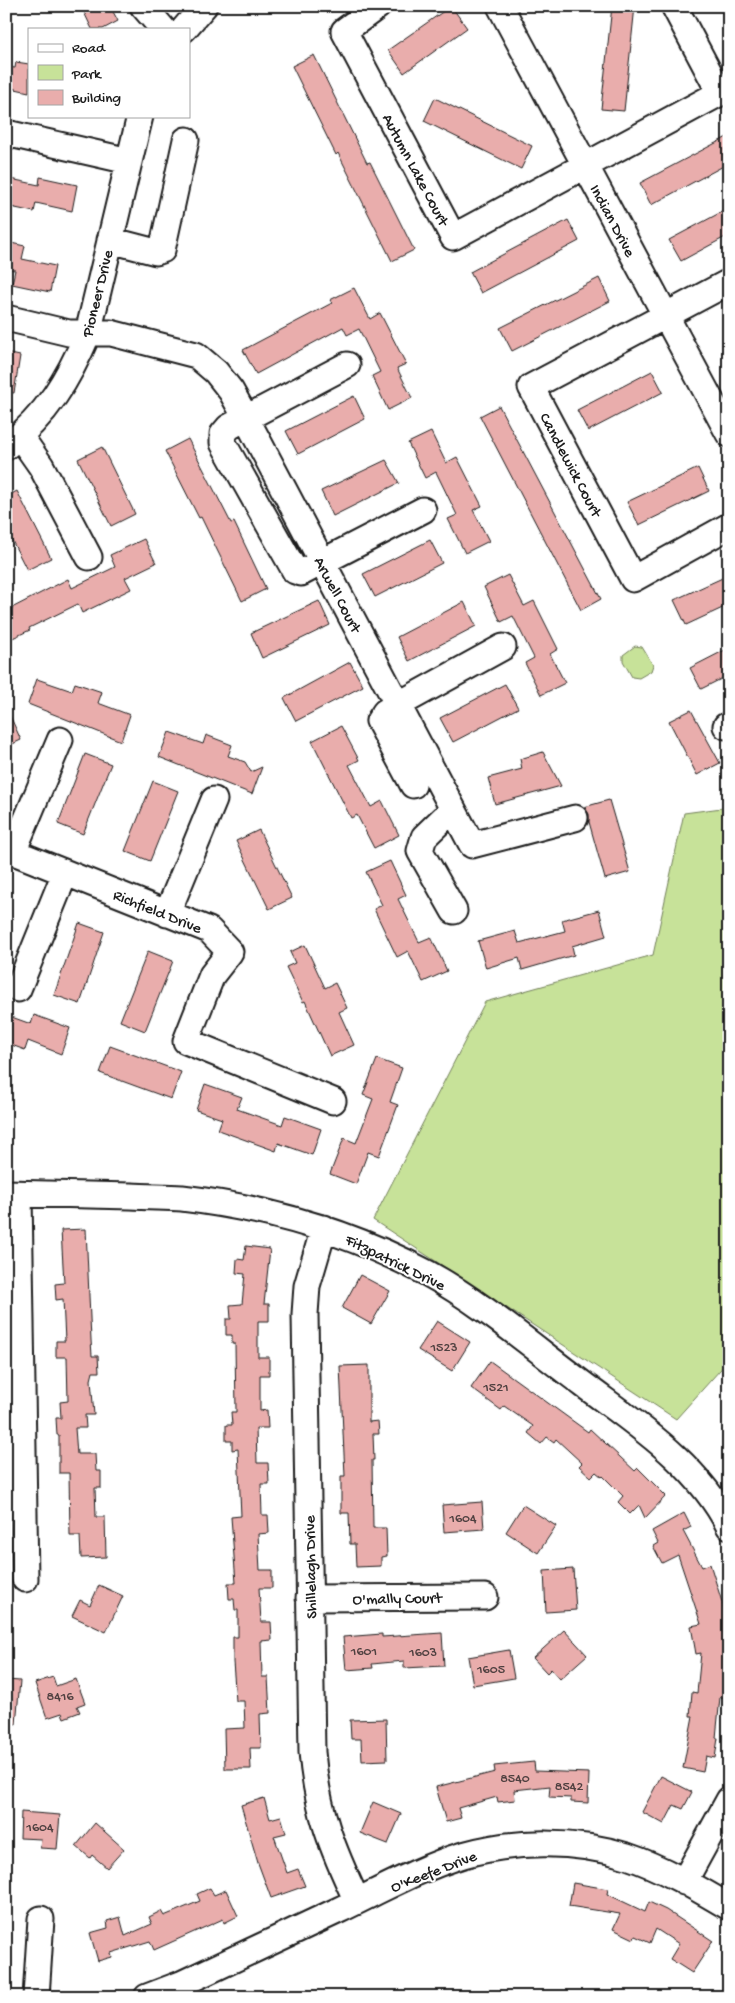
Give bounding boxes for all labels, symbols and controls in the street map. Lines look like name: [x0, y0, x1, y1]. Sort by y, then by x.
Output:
legend: [28, 28, 190, 118]
text: Road: [72, 40, 106, 58]
text: Park: [71, 66, 102, 84]
text: Building: [71, 90, 121, 108]
street label: Autumn Lake Court: [376, 111, 452, 231]
street label: Indian Drive: [584, 182, 638, 262]
street label: Pioneer Drive: [79, 248, 120, 340]
street label: Candlewick Court: [533, 410, 605, 522]
street label: Arwell Court: [308, 554, 365, 638]
street label: Richfield Drive: [110, 887, 205, 940]
street label: Fitzpatrick Drive: [340, 1231, 448, 1297]
house number: 1523: [429, 1340, 458, 1357]
house number: 1521: [482, 1380, 509, 1397]
house number: 1604: [448, 1511, 477, 1528]
street label: Shillelagh Drive: [302, 1514, 323, 1619]
street label: O'mally Court: [352, 1590, 443, 1611]
house number: 1601: [350, 1644, 377, 1661]
house number: 1603: [408, 1645, 437, 1662]
house number: 1605: [476, 1662, 505, 1679]
house number: 8416: [46, 1689, 74, 1706]
house number: 8540: [500, 1771, 530, 1788]
house number: 8542: [555, 1779, 583, 1796]
house number: 1604: [25, 1820, 54, 1837]
street label: O'Keefe Drive: [388, 1848, 481, 1898]

